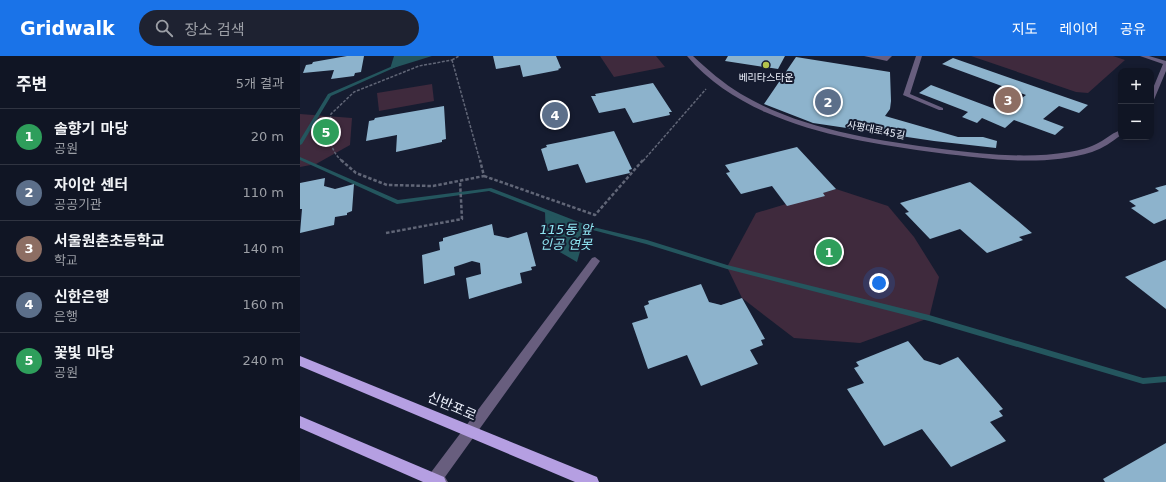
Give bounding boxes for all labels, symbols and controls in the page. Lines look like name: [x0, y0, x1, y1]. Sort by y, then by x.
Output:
search box: [139, 10, 419, 46]
text: Gridwalk: [20, 17, 115, 39]
icon: search: [153, 17, 175, 39]
text: 장소 검색: [185, 21, 245, 39]
text: 지도: [1012, 21, 1038, 37]
text: 레이어: [1060, 21, 1098, 37]
text: 공유: [1120, 21, 1146, 37]
marker: 베리타스타운: [761, 60, 771, 70]
map controls: [1118, 68, 1154, 140]
button: +: [1118, 68, 1154, 104]
place label: 베리타스타운: [738, 72, 794, 83]
text: 주변: [16, 74, 47, 94]
text: 5개 결과: [236, 76, 284, 91]
pin: 3: [995, 85, 1021, 115]
pin: 2: [815, 87, 841, 117]
pin: 4: [542, 100, 568, 130]
button: −: [1118, 104, 1154, 140]
pin: 5: [313, 117, 339, 147]
street label: 사평대로45길: [846, 119, 906, 141]
text: 솔향기 마당: [54, 120, 128, 138]
text: 1: [24, 129, 34, 144]
text: 20 m: [251, 129, 284, 144]
text: 공원: [54, 141, 78, 156]
text: 자이안 센터: [54, 176, 128, 194]
text: 2: [24, 185, 34, 200]
text: 110 m: [242, 185, 284, 200]
text: 공공기관: [54, 197, 102, 212]
water label: 115동 앞 인공 연못: [540, 222, 594, 252]
text: 서울원촌초등학교: [54, 232, 164, 250]
pin: 1: [816, 237, 842, 267]
text: 3: [24, 241, 34, 256]
text: 140 m: [242, 241, 284, 256]
text: 학교: [54, 253, 78, 268]
your location: [869, 273, 889, 293]
text: 신한은행: [54, 288, 109, 306]
text: 4: [24, 297, 34, 312]
text: 160 m: [242, 297, 284, 312]
text: 은행: [54, 309, 78, 324]
text: 꽃빛 마당: [54, 344, 114, 362]
text: 5: [24, 353, 34, 368]
text: 240 m: [242, 353, 284, 368]
text: 공원: [54, 365, 78, 380]
street label: 신반포로: [425, 389, 479, 423]

